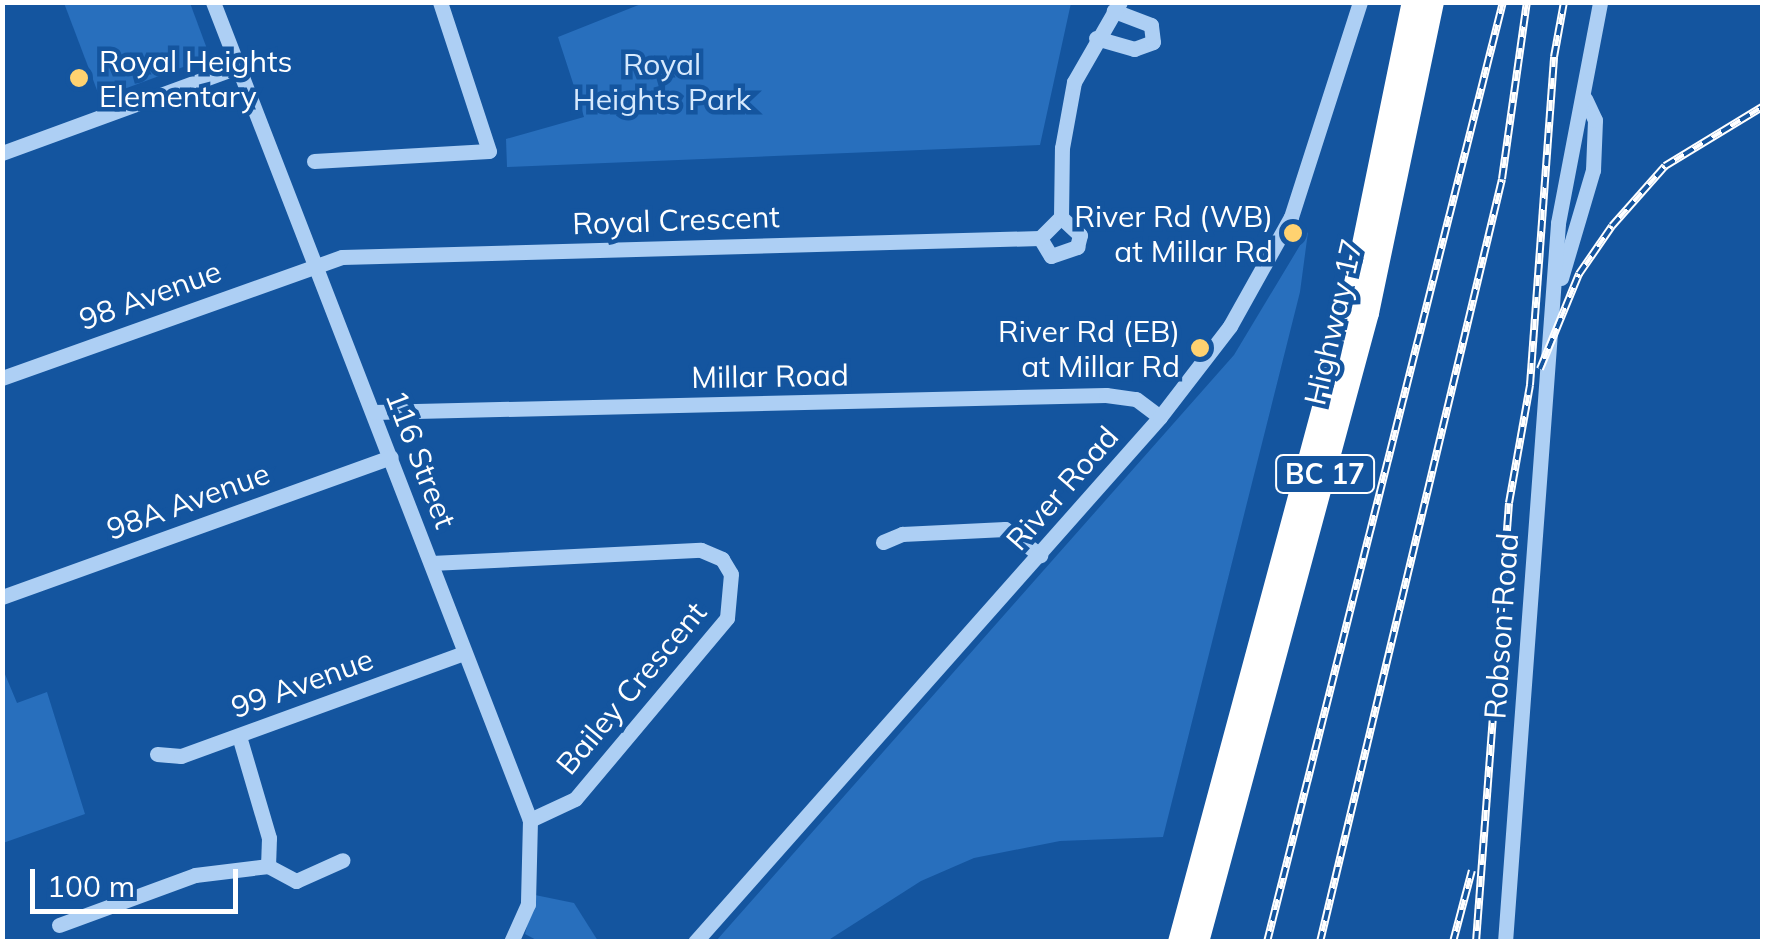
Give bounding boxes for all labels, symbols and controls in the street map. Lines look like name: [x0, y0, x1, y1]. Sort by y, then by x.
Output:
place label: Royal Heights Elementary: [99, 43, 292, 114]
park label: Royal Heights Park: [573, 46, 751, 116]
marker: Royal Heights Elementary: [68, 67, 90, 89]
street label: Royal Crescent: [572, 198, 780, 242]
place label: River Rd (WB) at Millar Rd: [1074, 198, 1273, 268]
marker: River Rd (WB) at Millar Rd: [1282, 222, 1304, 244]
street label: Highway 17: [1296, 236, 1370, 408]
street label: 98 Avenue: [74, 253, 226, 337]
place label: River Rd (EB) at Millar Rd: [998, 313, 1180, 384]
marker: River Rd (EB) at Millar Rd: [1189, 337, 1211, 359]
street label: Millar Road: [691, 357, 849, 395]
street label: 116 Street: [378, 385, 464, 533]
street label: River Road: [998, 419, 1126, 557]
road number: BC 17: [1275, 451, 1375, 497]
street label: 98A Avenue: [102, 455, 274, 547]
street label: Robson Road: [1477, 532, 1525, 720]
street label: Bailey Crescent: [548, 594, 714, 782]
street label: 99 Avenue: [226, 641, 378, 725]
scale bar: [35, 849, 242, 911]
text: 100 m: [47, 867, 135, 905]

